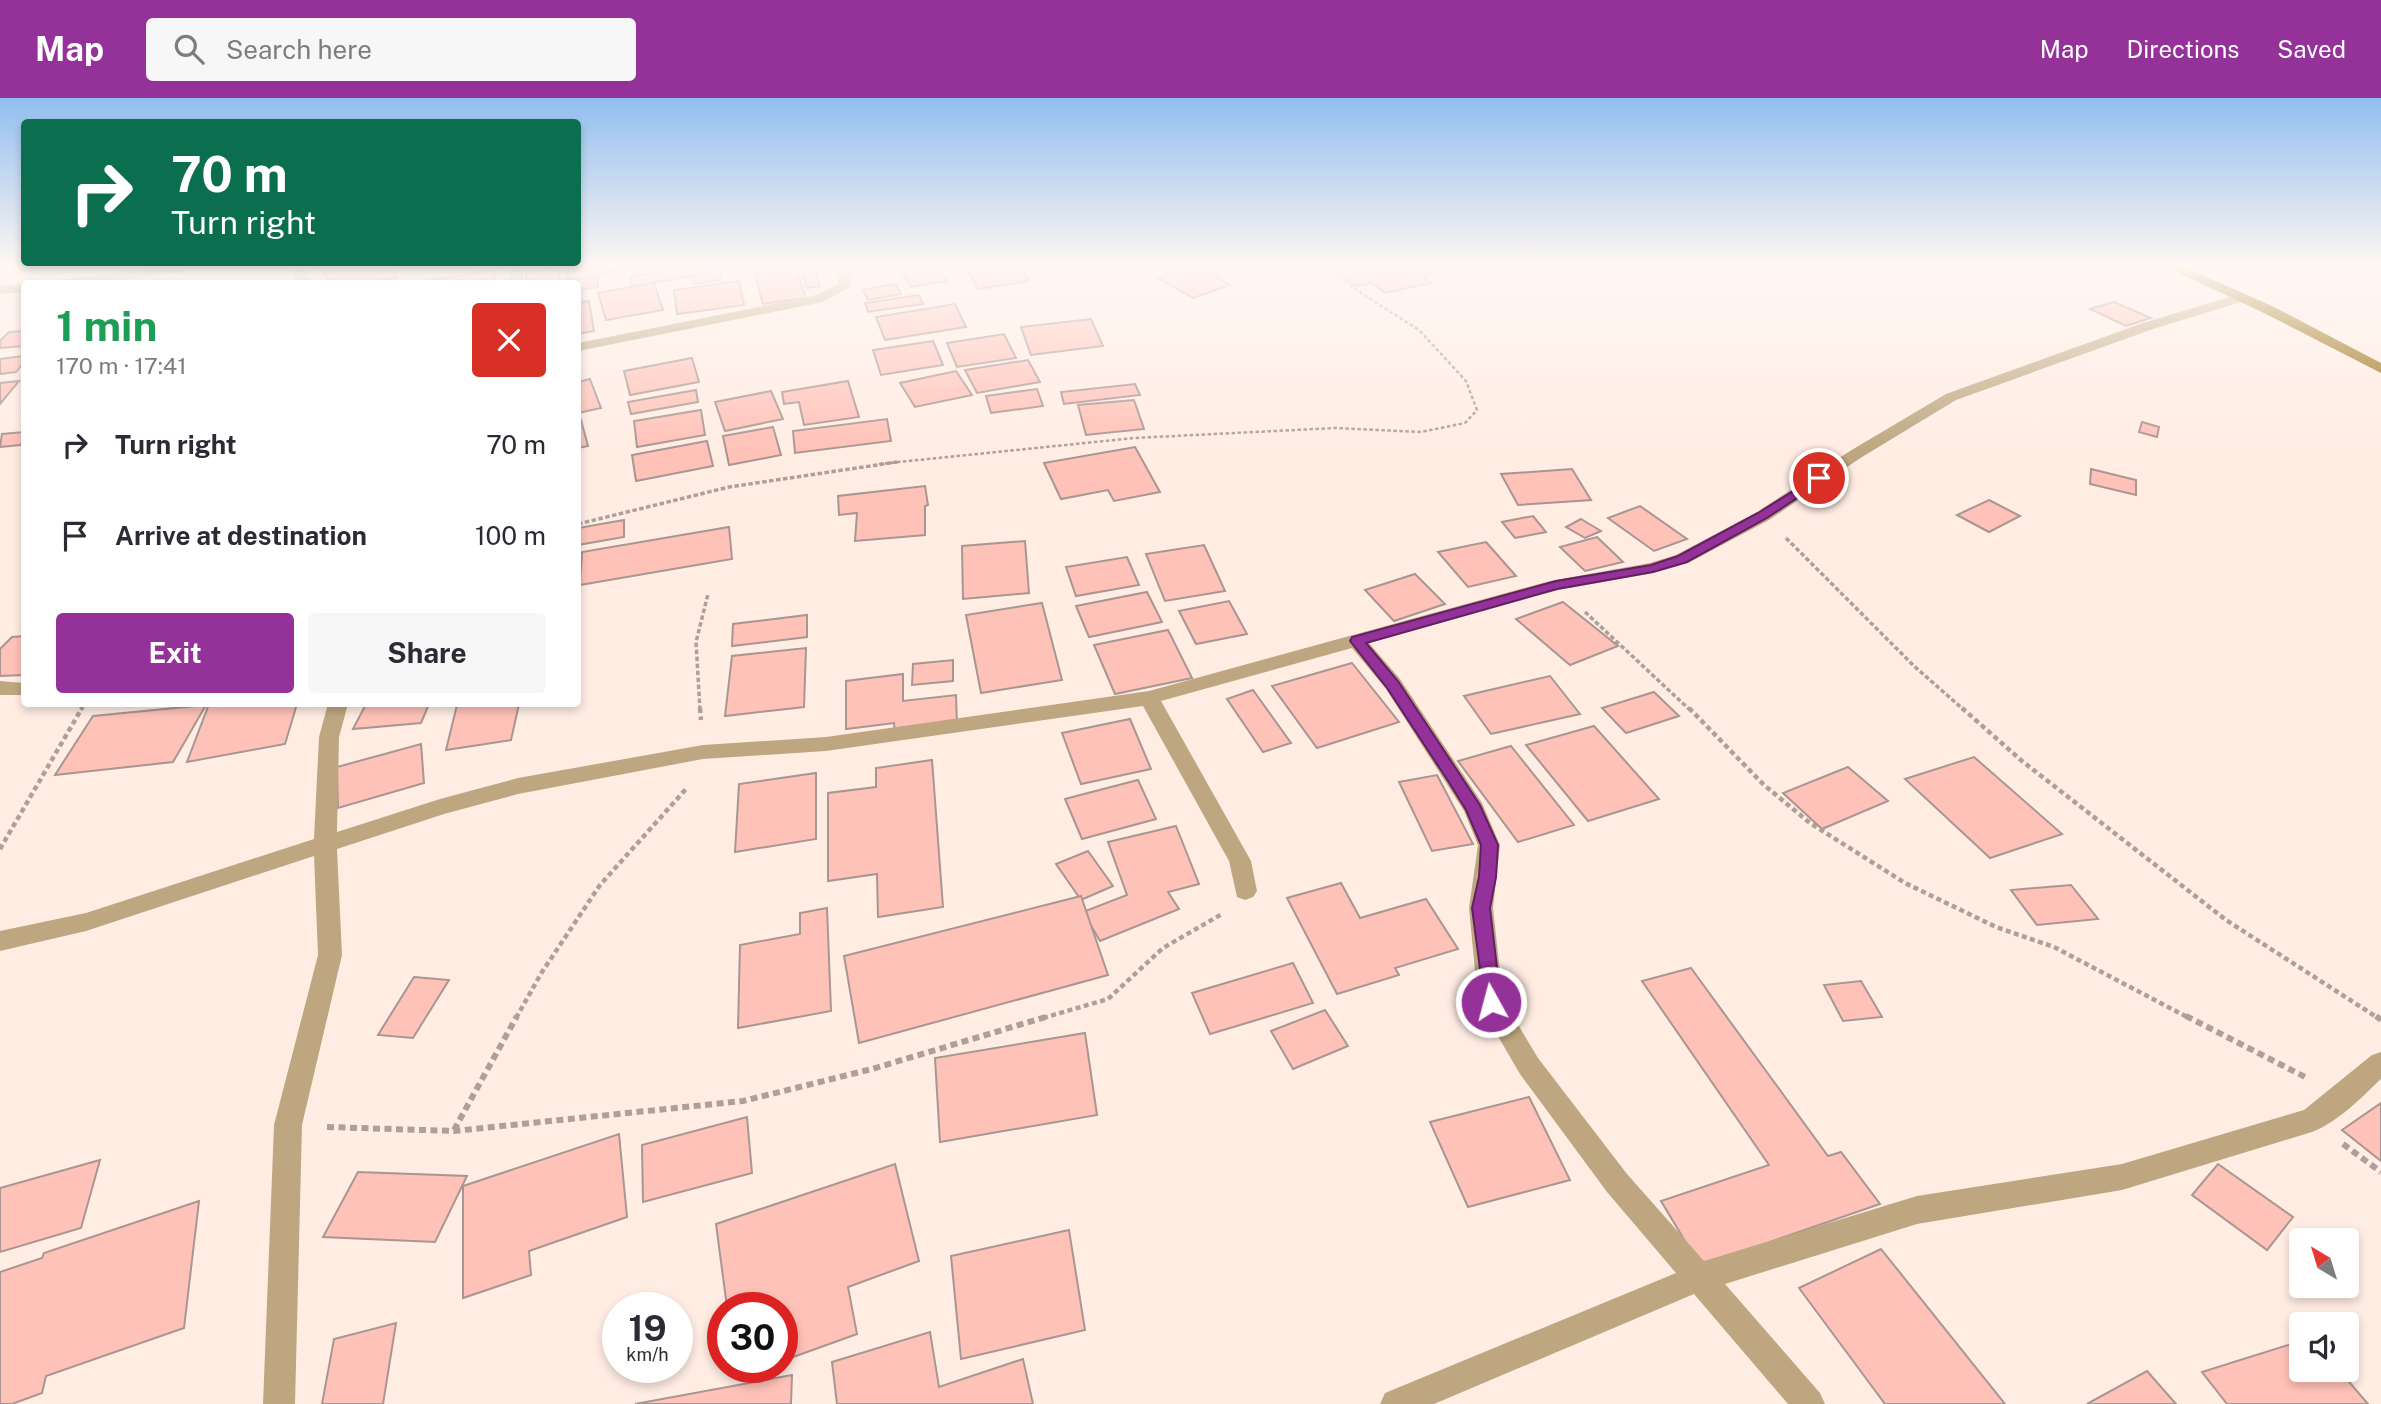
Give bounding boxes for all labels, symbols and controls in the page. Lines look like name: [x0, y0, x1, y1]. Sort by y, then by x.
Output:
search box: [146, 18, 636, 81]
text: Map: [35, 30, 104, 68]
icon: search: [170, 30, 208, 68]
text: Search here: [226, 34, 372, 65]
text: Map: [2040, 35, 2089, 63]
text: Directions: [2127, 35, 2239, 63]
text: Saved: [2277, 35, 2346, 63]
text: 70 m: [171, 145, 288, 203]
icon: right: [56, 147, 147, 238]
text: Turn right: [171, 204, 316, 241]
text: 1 min: [56, 301, 157, 350]
button: close: [472, 303, 546, 377]
text: 170 m · 17:41: [56, 352, 187, 379]
icon: right: [56, 426, 94, 464]
text: Turn right: [115, 429, 237, 460]
text: 70 m: [486, 429, 546, 460]
pin: [1789, 448, 1849, 508]
icon: arrive: [1800, 459, 1838, 497]
icon: arrive: [56, 517, 94, 555]
text: Arrive at destination: [115, 520, 367, 551]
text: 100 m: [475, 520, 546, 551]
button: Exit: [56, 613, 294, 693]
button: Share: [308, 613, 546, 693]
position arrow: [1454, 965, 1528, 1039]
north arrow: [2289, 1228, 2359, 1298]
map controls: [2289, 1228, 2359, 1382]
speed limit sign: 30: [707, 1292, 798, 1383]
text: 19: [628, 1308, 667, 1349]
button: sound: [2289, 1312, 2359, 1382]
text: km/h: [626, 1344, 669, 1365]

